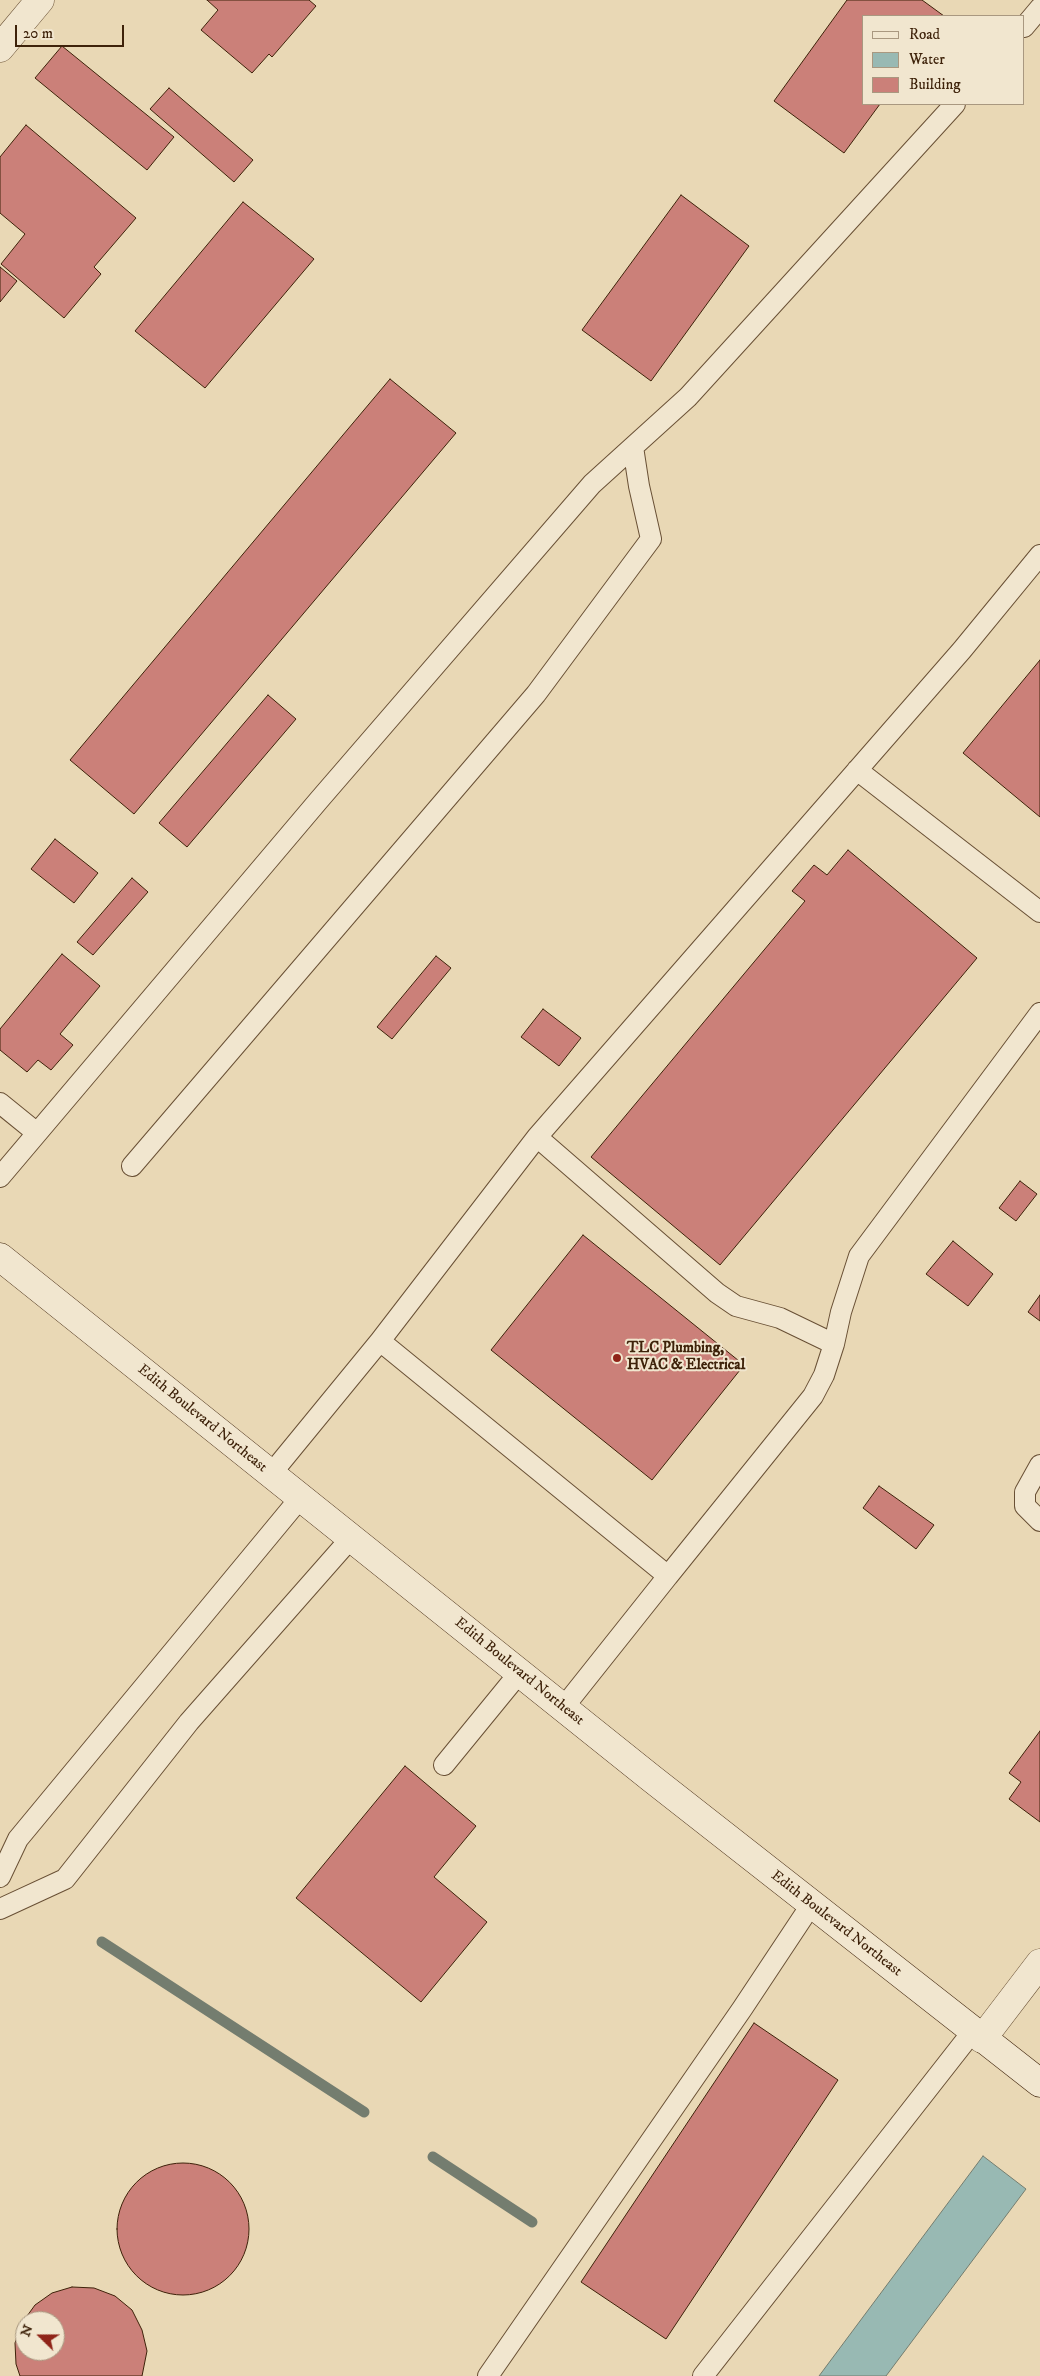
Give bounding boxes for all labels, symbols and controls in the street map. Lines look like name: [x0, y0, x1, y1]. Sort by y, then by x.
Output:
scale bar: [18, 15, 126, 47]
legend: [862, 15, 1025, 105]
text: 20 m: [23, 24, 53, 43]
text: Road: [909, 25, 940, 44]
text: Water: [909, 50, 945, 69]
text: Building: [909, 75, 961, 94]
place label: TLC Plumbing, HVAC & Electrical: [627, 1340, 745, 1375]
marker: TLC Plumbing, HVAC & Electrical: [611, 1352, 623, 1364]
street label: Edith Boulevard Northeast: [134, 1361, 270, 1477]
street label: Edith Boulevard Northeast: [451, 1614, 587, 1730]
street label: Edith Boulevard Northeast: [767, 1867, 905, 1981]
north arrow: [15, 2311, 65, 2361]
text: N: [17, 2322, 38, 2339]

